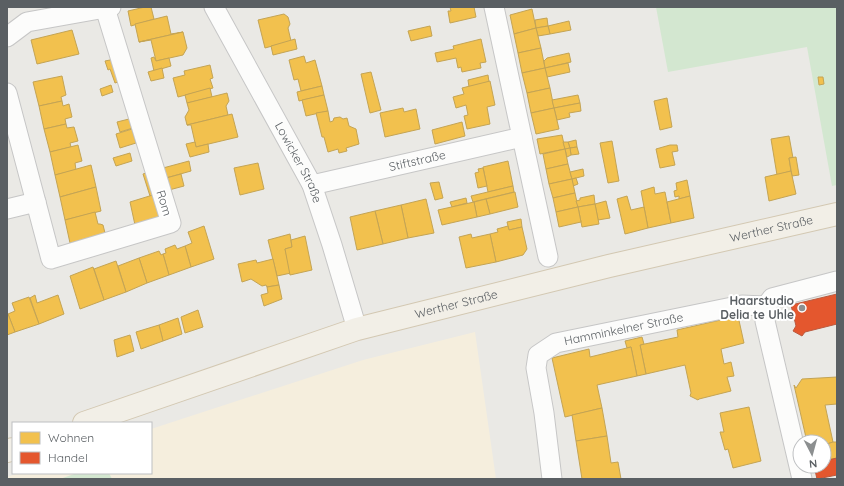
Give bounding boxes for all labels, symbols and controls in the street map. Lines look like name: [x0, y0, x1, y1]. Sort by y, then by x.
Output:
street label: Lowicker Straße: [272, 119, 325, 205]
street label: Stiftstraße: [387, 147, 447, 174]
street label: Rom: [153, 188, 175, 218]
street label: Werther Straße: [728, 212, 815, 245]
street label: Werther Straße: [413, 286, 499, 321]
place label: Haarstudio Delia te Uhle: [720, 293, 795, 322]
marker: Haarstudio Delia te Uhle: [797, 303, 807, 313]
street label: Hamminkelner Straße: [563, 309, 685, 348]
legend: [12, 422, 152, 474]
text: Wohnen: [48, 430, 94, 445]
north arrow: [792, 434, 832, 474]
text: Handel: [48, 450, 88, 465]
text: N: [808, 457, 818, 471]

